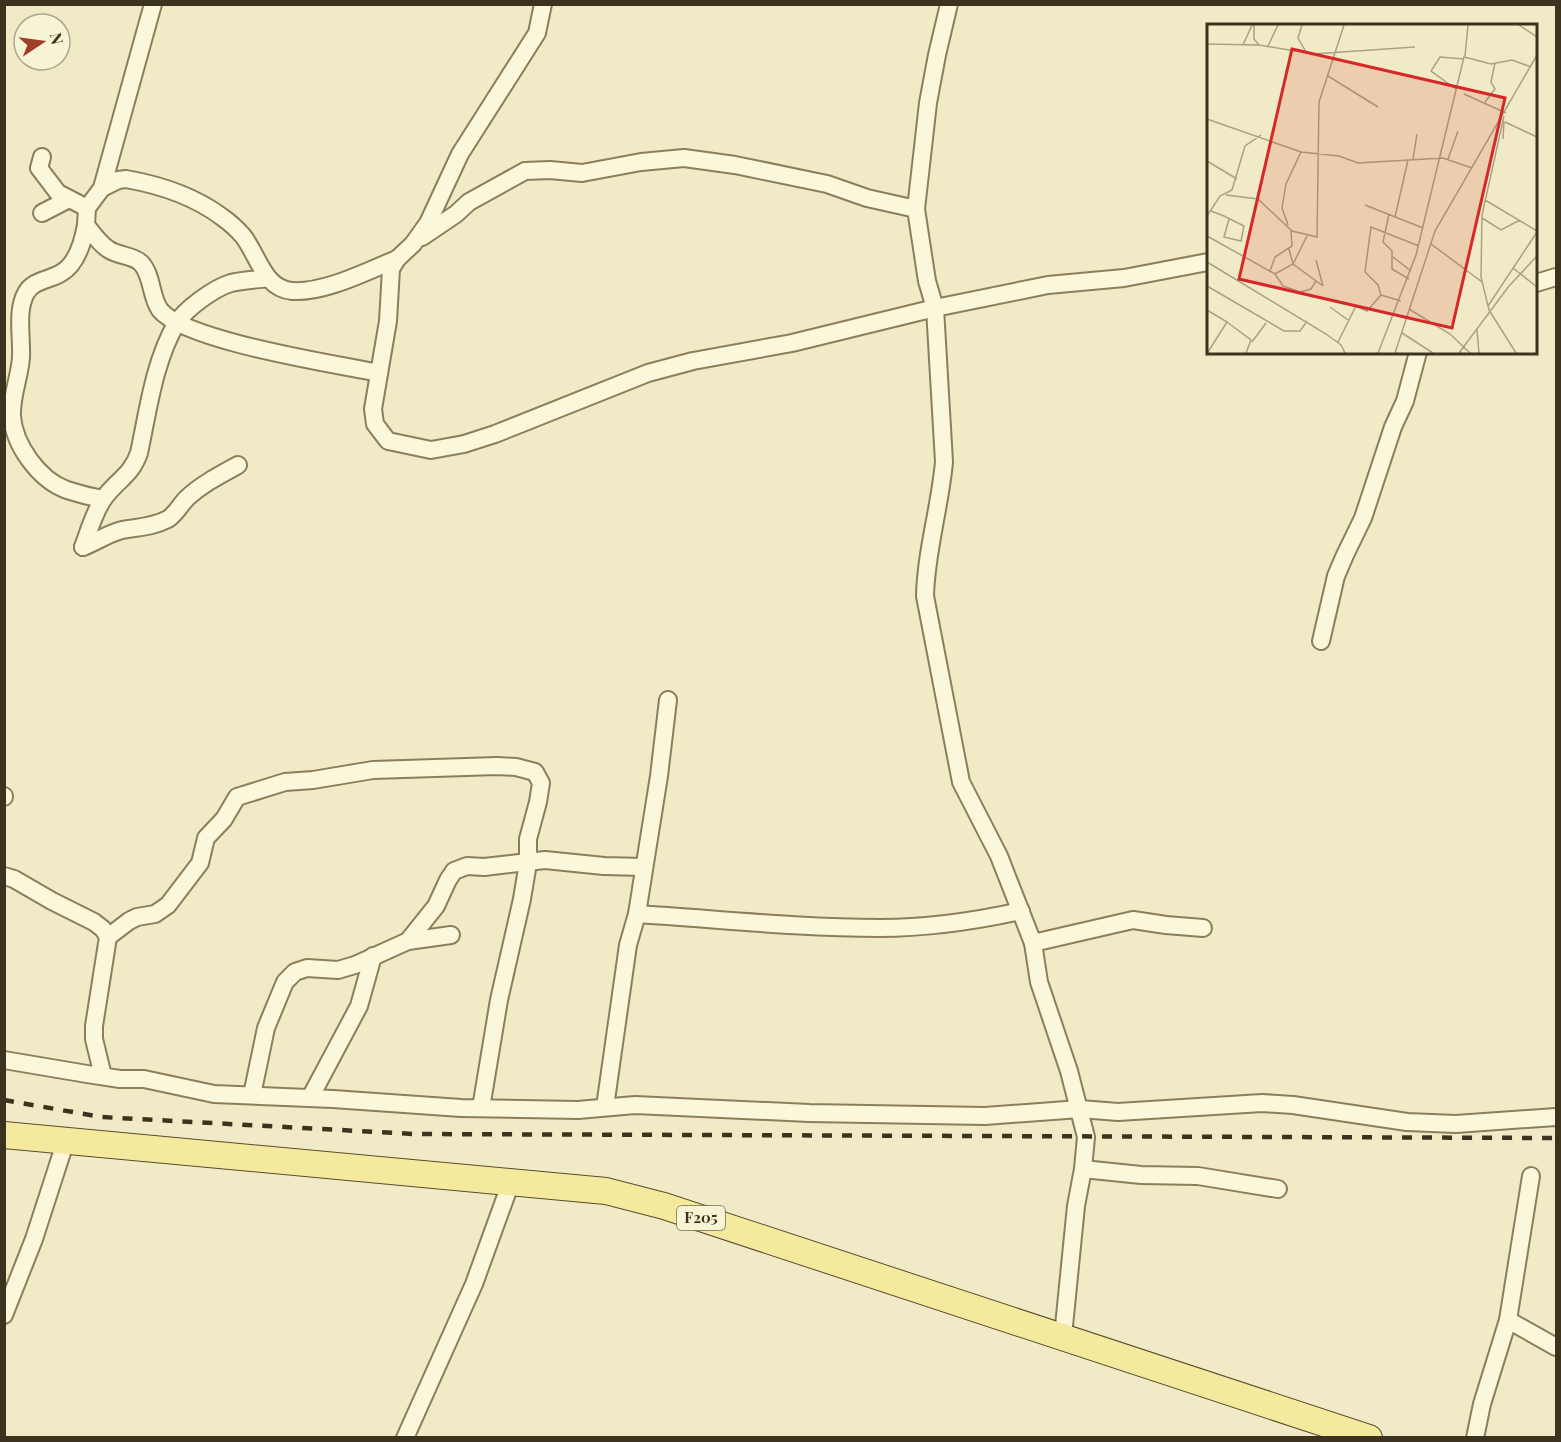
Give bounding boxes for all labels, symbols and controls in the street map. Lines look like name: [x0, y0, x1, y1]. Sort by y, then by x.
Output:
north arrow: [12, 12, 72, 72]
inset map: [1207, 24, 1537, 354]
text: N: [46, 31, 69, 47]
road number: F205: [677, 1206, 725, 1230]

